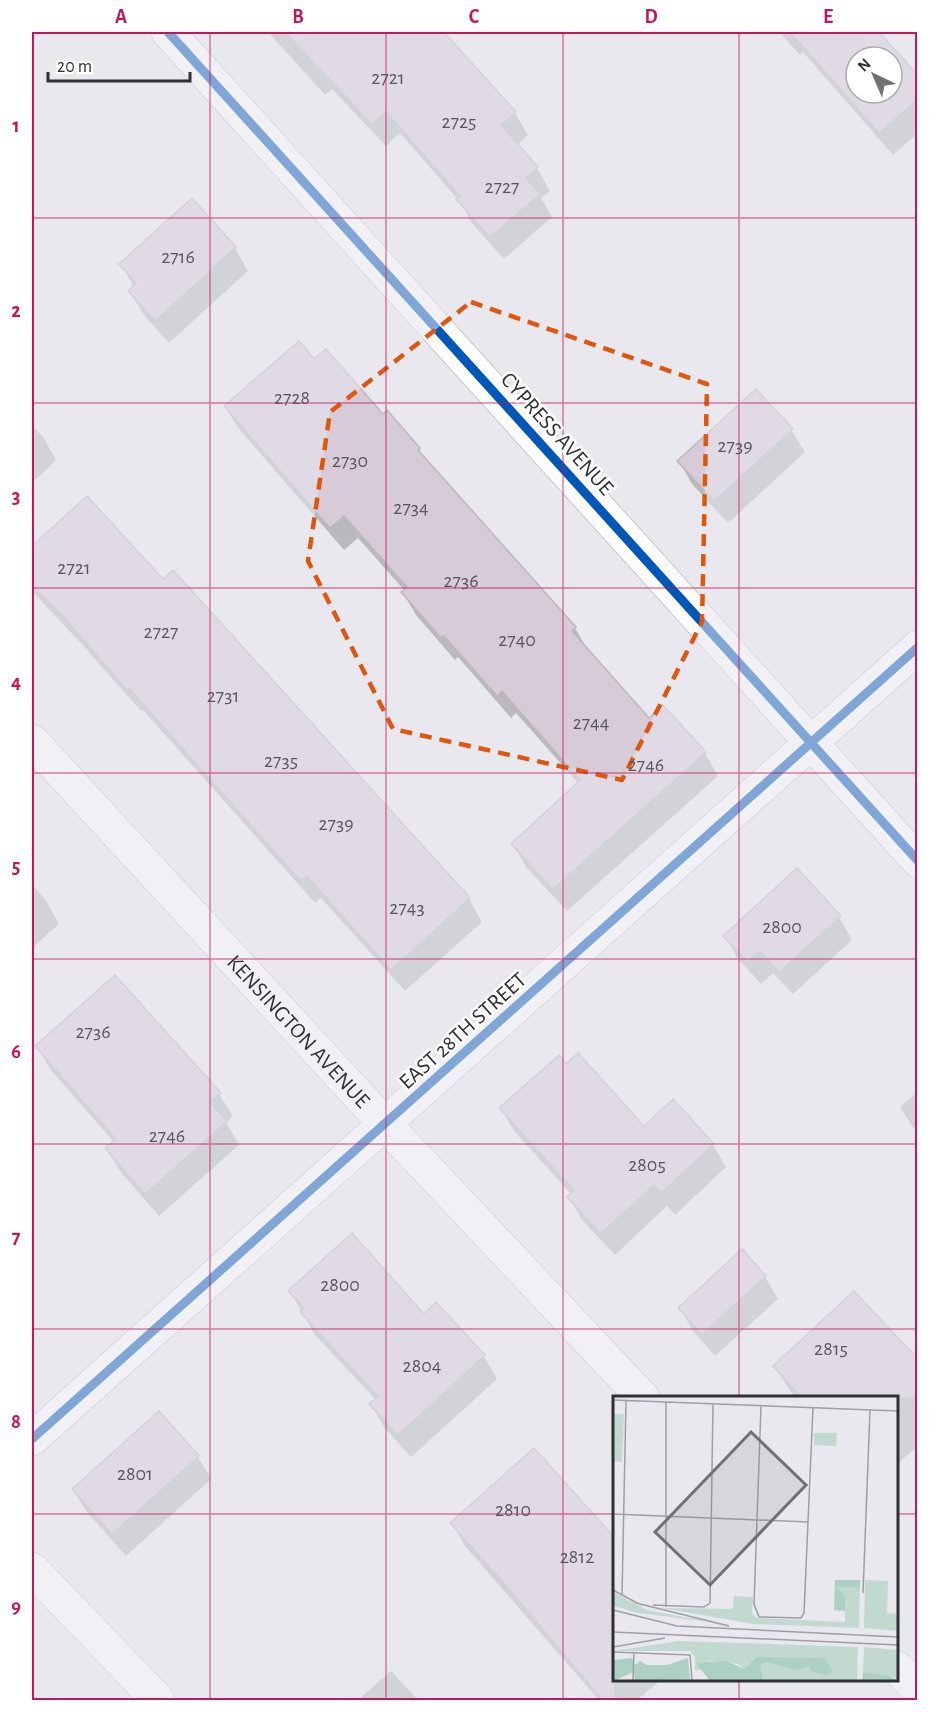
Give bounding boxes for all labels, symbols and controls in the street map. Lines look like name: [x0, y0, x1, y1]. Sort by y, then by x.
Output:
text: A: [115, 7, 127, 27]
text: B: [292, 7, 304, 27]
text: C: [469, 7, 480, 27]
text: D: [644, 7, 658, 27]
text: E: [823, 7, 833, 27]
scale bar: [48, 45, 190, 83]
north arrow: [844, 45, 904, 105]
text: N: [855, 55, 874, 75]
text: 20 m: [57, 58, 92, 76]
house number: 2721: [371, 68, 405, 88]
house number: 2725: [442, 112, 476, 132]
text: 1: [12, 116, 20, 136]
house number: 2727: [485, 177, 519, 197]
house number: 2716: [161, 247, 195, 267]
text: 2: [11, 301, 21, 321]
street label: CYPRESS AVENUE: [497, 368, 618, 499]
house number: 2728: [274, 388, 310, 408]
house number: 2739: [717, 436, 753, 456]
house number: 2730: [332, 451, 368, 471]
text: 3: [12, 487, 20, 507]
house number: 2734: [393, 498, 429, 518]
house number: 2721: [57, 558, 91, 578]
house number: 2736: [443, 571, 479, 591]
house number: 2727: [144, 622, 178, 642]
house number: 2740: [498, 630, 536, 650]
text: 4: [11, 672, 21, 692]
house number: 2731: [207, 686, 239, 706]
house number: 2744: [573, 713, 609, 733]
house number: 2735: [264, 751, 298, 771]
house number: 2746: [628, 755, 664, 775]
house number: 2739: [318, 814, 354, 834]
text: 5: [12, 857, 20, 877]
house number: 2743: [389, 898, 425, 918]
house number: 2800: [762, 917, 802, 937]
street label: KENSINGTON AVENUE: [223, 951, 374, 1112]
street label: EAST 28TH STREET: [395, 968, 531, 1093]
house number: 2736: [75, 1022, 111, 1042]
text: 6: [11, 1042, 21, 1062]
house number: 2746: [149, 1126, 185, 1146]
house number: 2805: [628, 1155, 666, 1175]
text: 7: [12, 1227, 21, 1247]
house number: 2800: [320, 1275, 360, 1295]
house number: 2815: [814, 1339, 848, 1359]
house number: 2804: [403, 1356, 441, 1376]
inset map: [613, 1396, 898, 1681]
text: 8: [11, 1412, 21, 1432]
house number: 2801: [117, 1464, 153, 1484]
house number: 2810: [495, 1500, 531, 1520]
house number: 2812: [560, 1547, 594, 1567]
text: 9: [11, 1597, 21, 1617]

